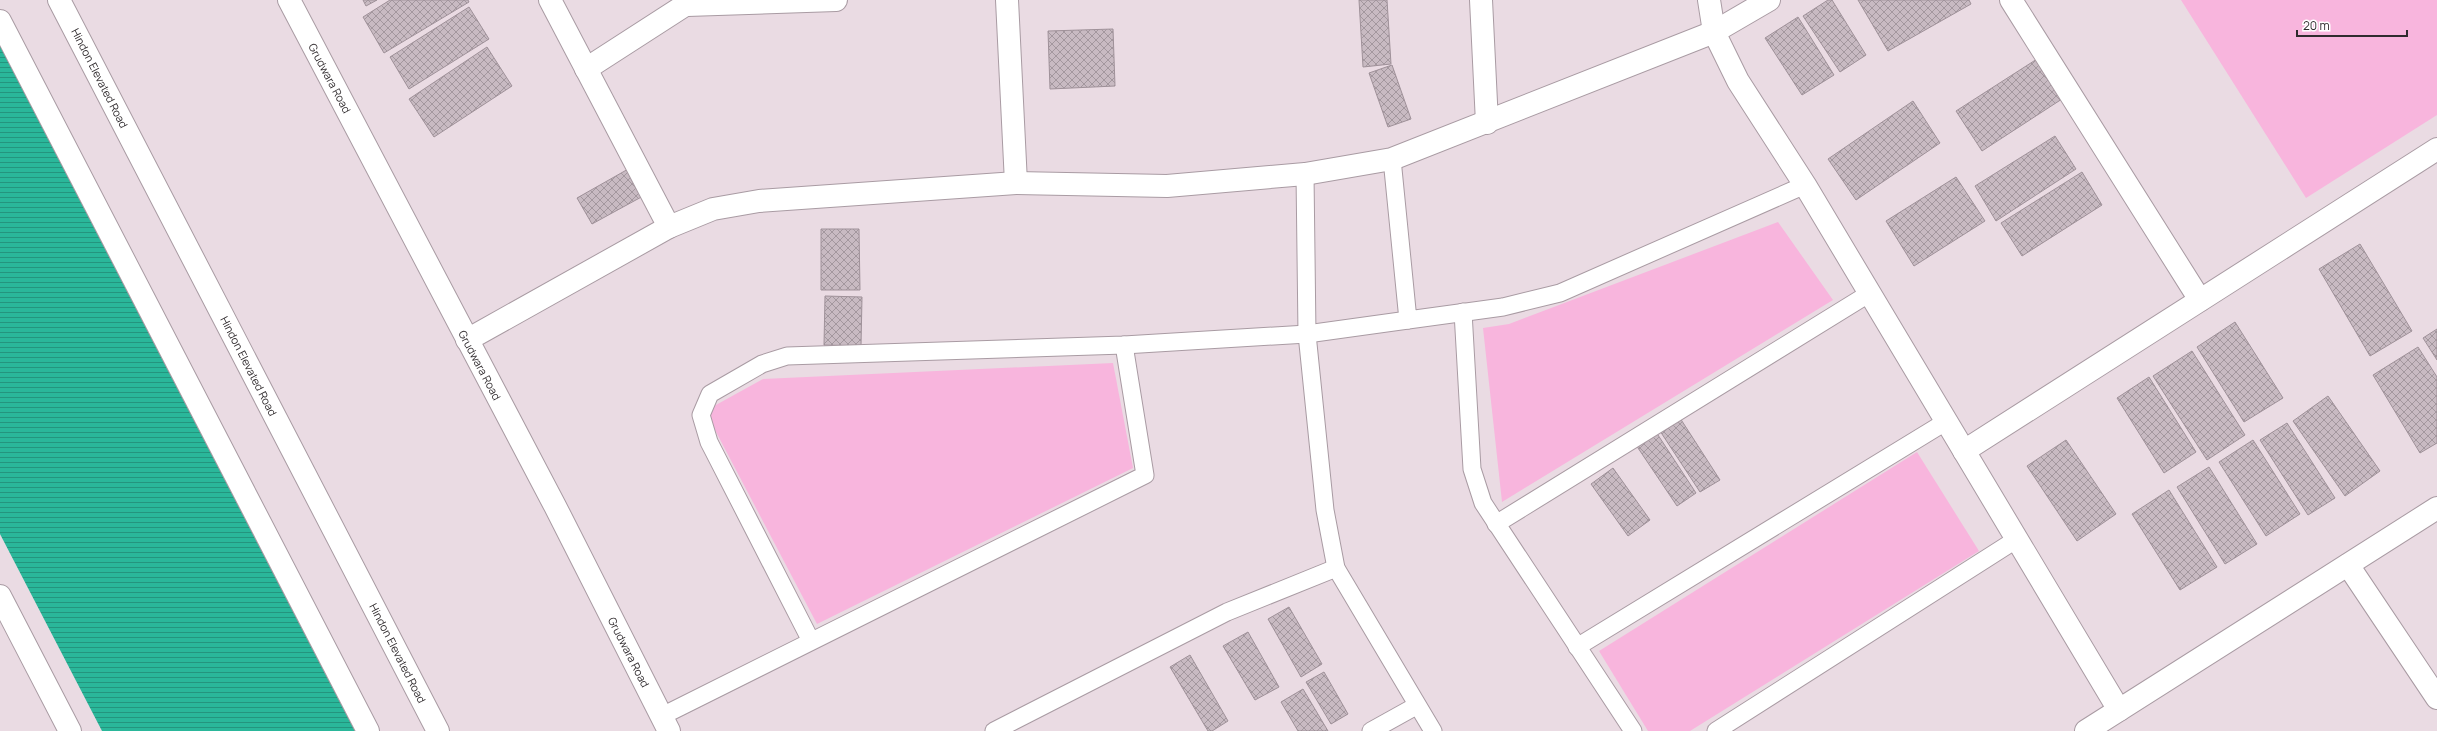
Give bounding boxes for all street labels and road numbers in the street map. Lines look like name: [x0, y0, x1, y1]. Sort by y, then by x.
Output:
street label: Hindon Elevated Road: [68, 26, 132, 130]
street label: Grudwara Road: [305, 40, 355, 116]
street label: Hindon Elevated Road: [217, 314, 281, 418]
street label: Grudwara Road: [455, 327, 505, 403]
street label: Hindon Elevated Road: [366, 601, 430, 705]
street label: Grudwara Road: [605, 614, 653, 690]

